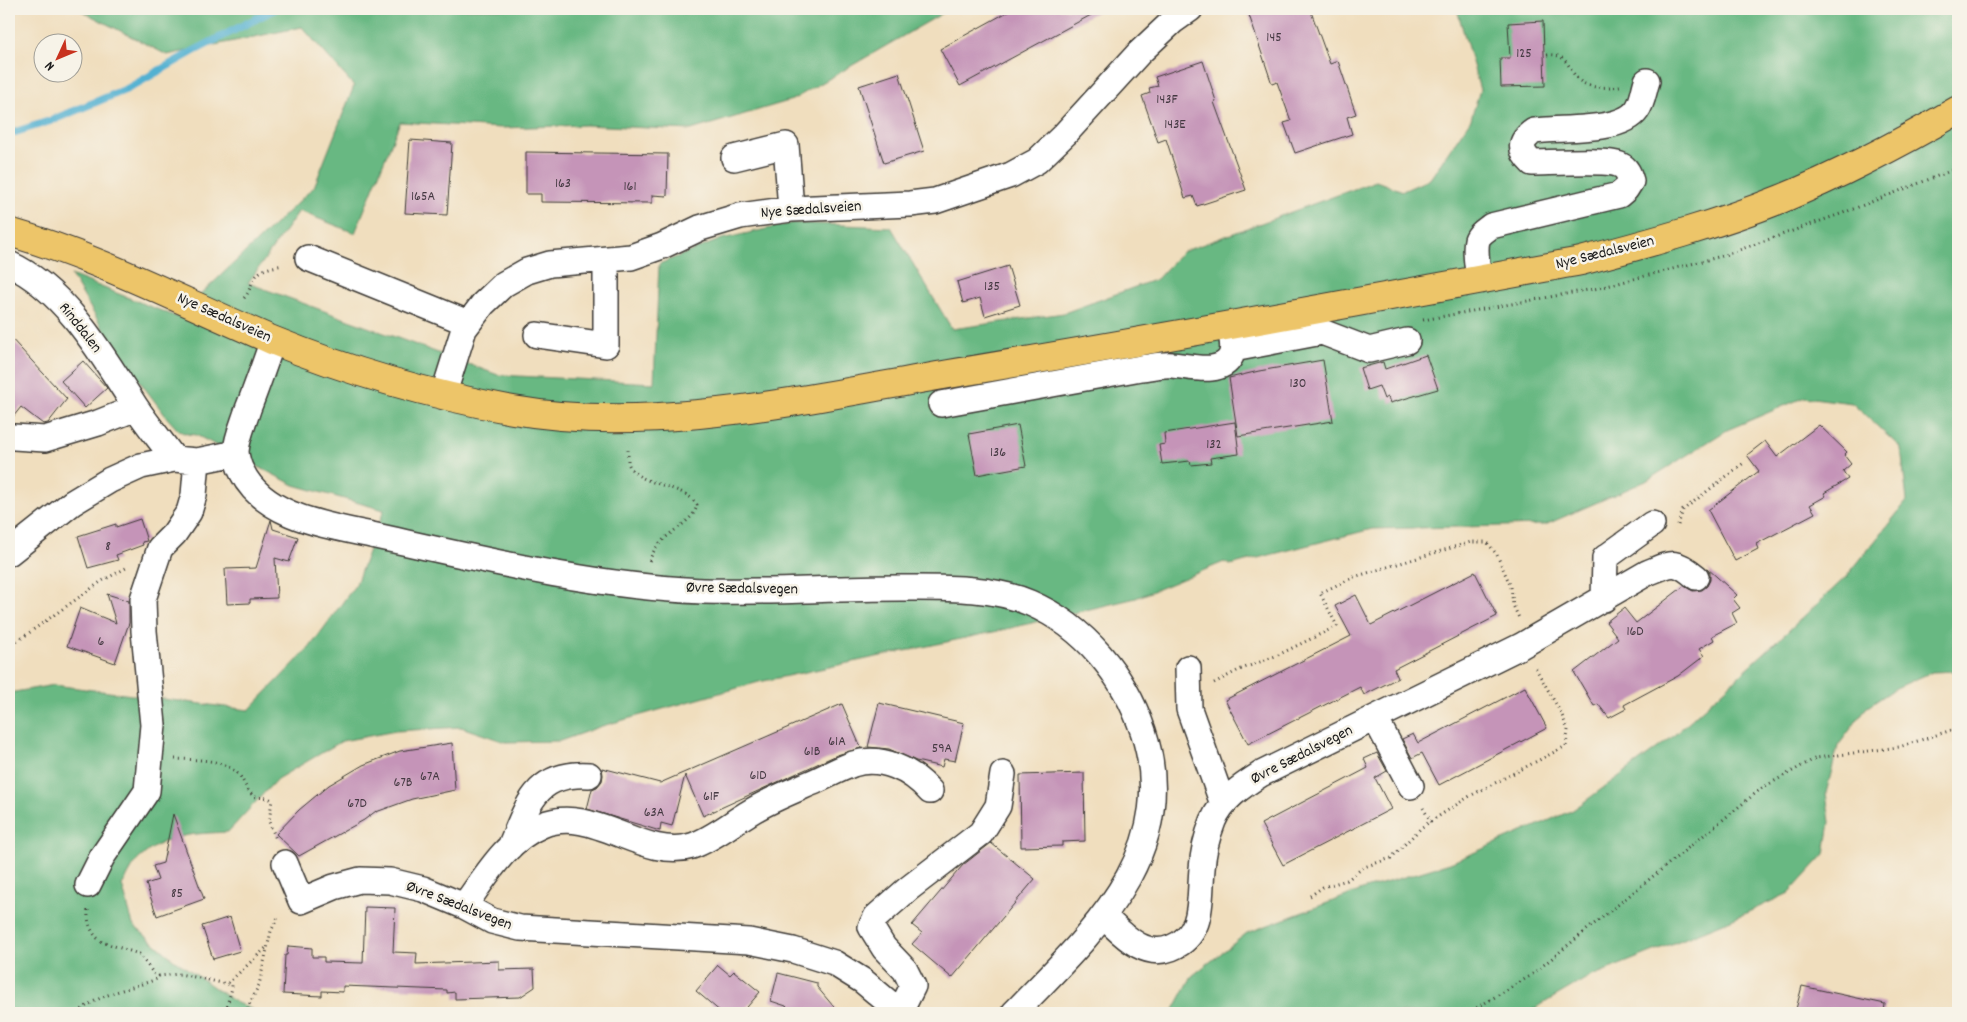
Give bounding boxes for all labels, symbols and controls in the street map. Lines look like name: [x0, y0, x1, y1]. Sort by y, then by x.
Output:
house number: 145: [1266, 28, 1282, 48]
north arrow: [32, 32, 82, 82]
house number: 125: [1516, 44, 1532, 64]
text: N: [40, 56, 60, 75]
house number: 143F: [1156, 90, 1178, 110]
house number: 143E: [1164, 115, 1186, 135]
house number: 163: [555, 174, 571, 194]
house number: 161: [624, 177, 637, 197]
house number: 165A: [411, 187, 435, 207]
street label: Nye Sædalsveien: [760, 195, 862, 225]
street label: Nye Sædalsveien: [1553, 230, 1657, 276]
house number: 135: [984, 277, 1000, 297]
street label: Nye Sædalsveien: [173, 287, 275, 349]
street label: Rinddalen: [53, 298, 107, 358]
house number: 130: [1290, 374, 1306, 394]
house number: 132: [1206, 435, 1222, 455]
house number: 136: [990, 443, 1006, 463]
house number: 8: [105, 537, 111, 557]
street label: Øvre Sædalsvegen: [686, 577, 798, 601]
house number: 16D: [1626, 622, 1644, 642]
house number: 6: [98, 632, 105, 652]
street label: Øvre Sædalsvegen: [1247, 719, 1357, 791]
house number: 61A: [828, 732, 846, 752]
house number: 59A: [932, 739, 953, 759]
house number: 61B: [804, 742, 821, 762]
house number: 61D: [749, 766, 767, 786]
house number: 67A: [420, 767, 440, 787]
house number: 67B: [394, 773, 413, 793]
house number: 61F: [703, 787, 720, 807]
house number: 67D: [347, 794, 367, 814]
house number: 63A: [644, 803, 665, 823]
street label: Øvre Sædalsvegen: [403, 875, 515, 937]
house number: 85: [171, 884, 183, 904]

